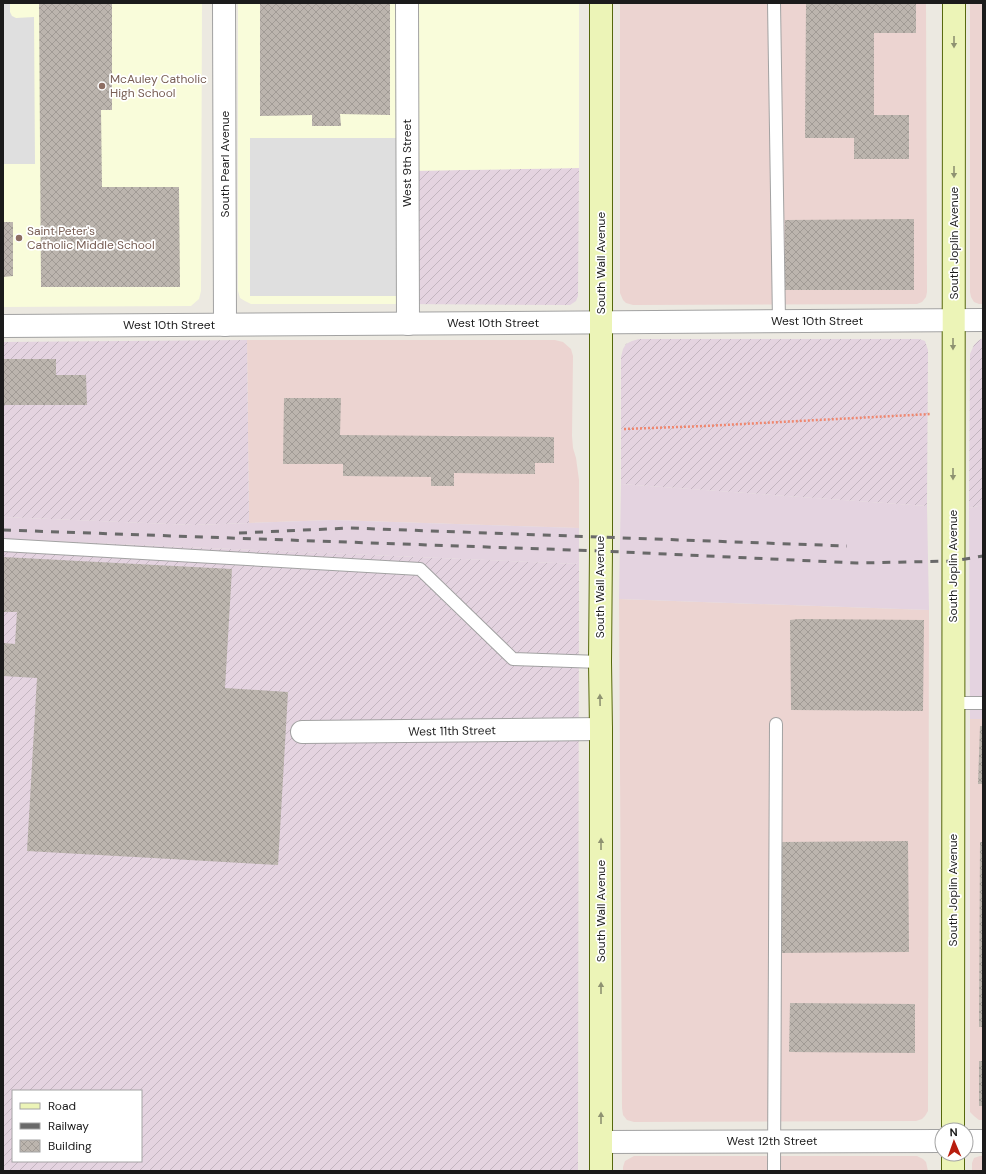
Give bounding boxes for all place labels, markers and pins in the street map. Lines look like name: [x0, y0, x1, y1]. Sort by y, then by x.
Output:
place label: McAuley Catholic High School: [110, 71, 207, 101]
marker: McAuley Catholic High School: [97, 81, 107, 91]
place label: Saint Peter's Catholic Middle School: [27, 223, 155, 253]
marker: Saint Peter's Catholic Middle School: [14, 233, 24, 243]

